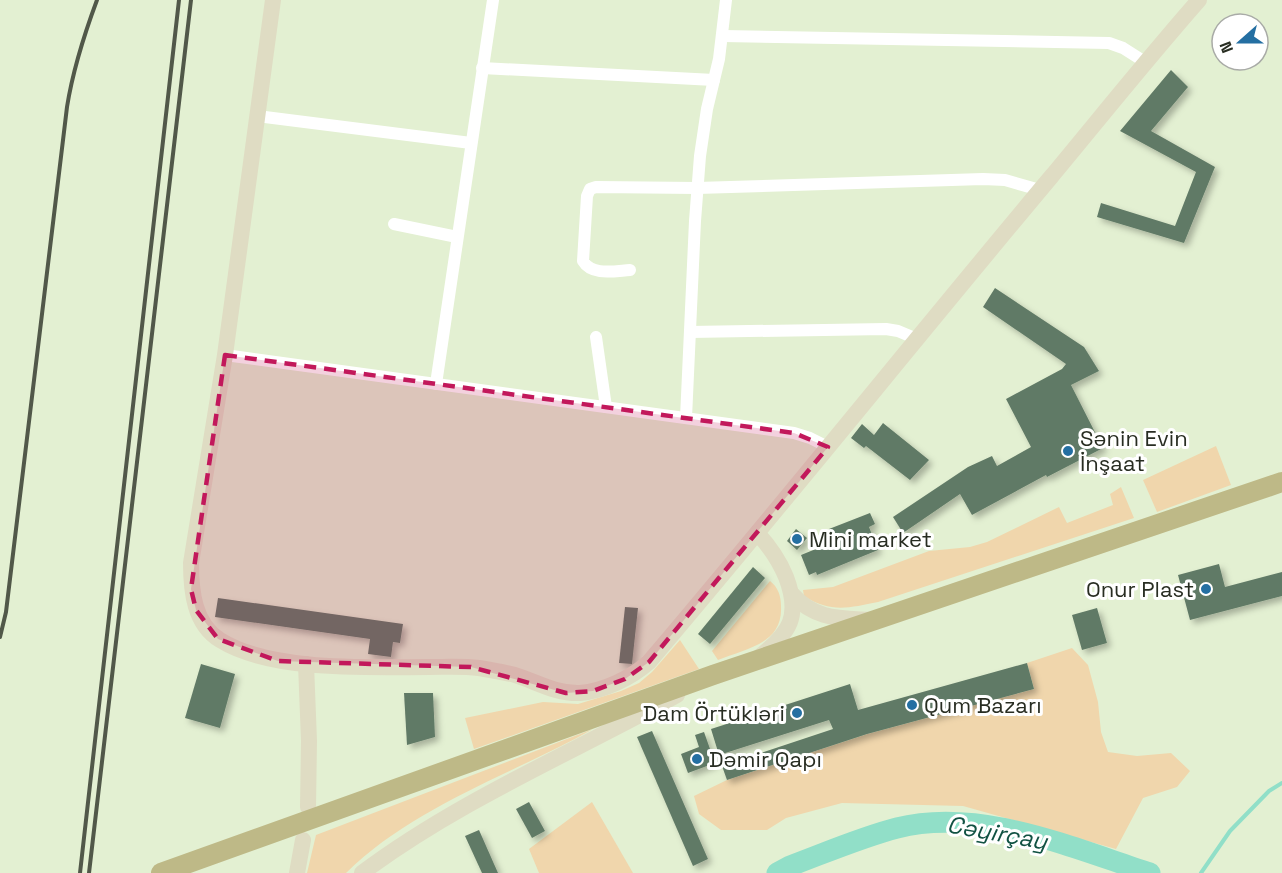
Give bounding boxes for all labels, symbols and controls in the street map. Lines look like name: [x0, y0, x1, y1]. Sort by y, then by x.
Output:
north arrow: [1210, 12, 1270, 72]
text: N: [1215, 38, 1238, 56]
place label: Sənin Evin İnşaat: [1080, 424, 1188, 477]
marker: Sənin Evin İnşaat: [1061, 444, 1075, 458]
place label: Mini market: [809, 525, 932, 553]
marker: Mini market: [790, 532, 804, 546]
place label: Onur Plast: [1086, 575, 1194, 603]
marker: Onur Plast: [1199, 582, 1213, 596]
place label: Qum Bazarı: [924, 691, 1042, 719]
marker: Qum Bazarı: [905, 698, 919, 712]
place label: Dam Örtükləri: [643, 699, 785, 727]
marker: Dam Örtükləri: [790, 706, 804, 720]
place label: Dəmir Qapı: [709, 745, 822, 773]
marker: Dəmir Qapı: [690, 752, 704, 766]
water label: Cəyirçay: [944, 808, 1051, 857]

